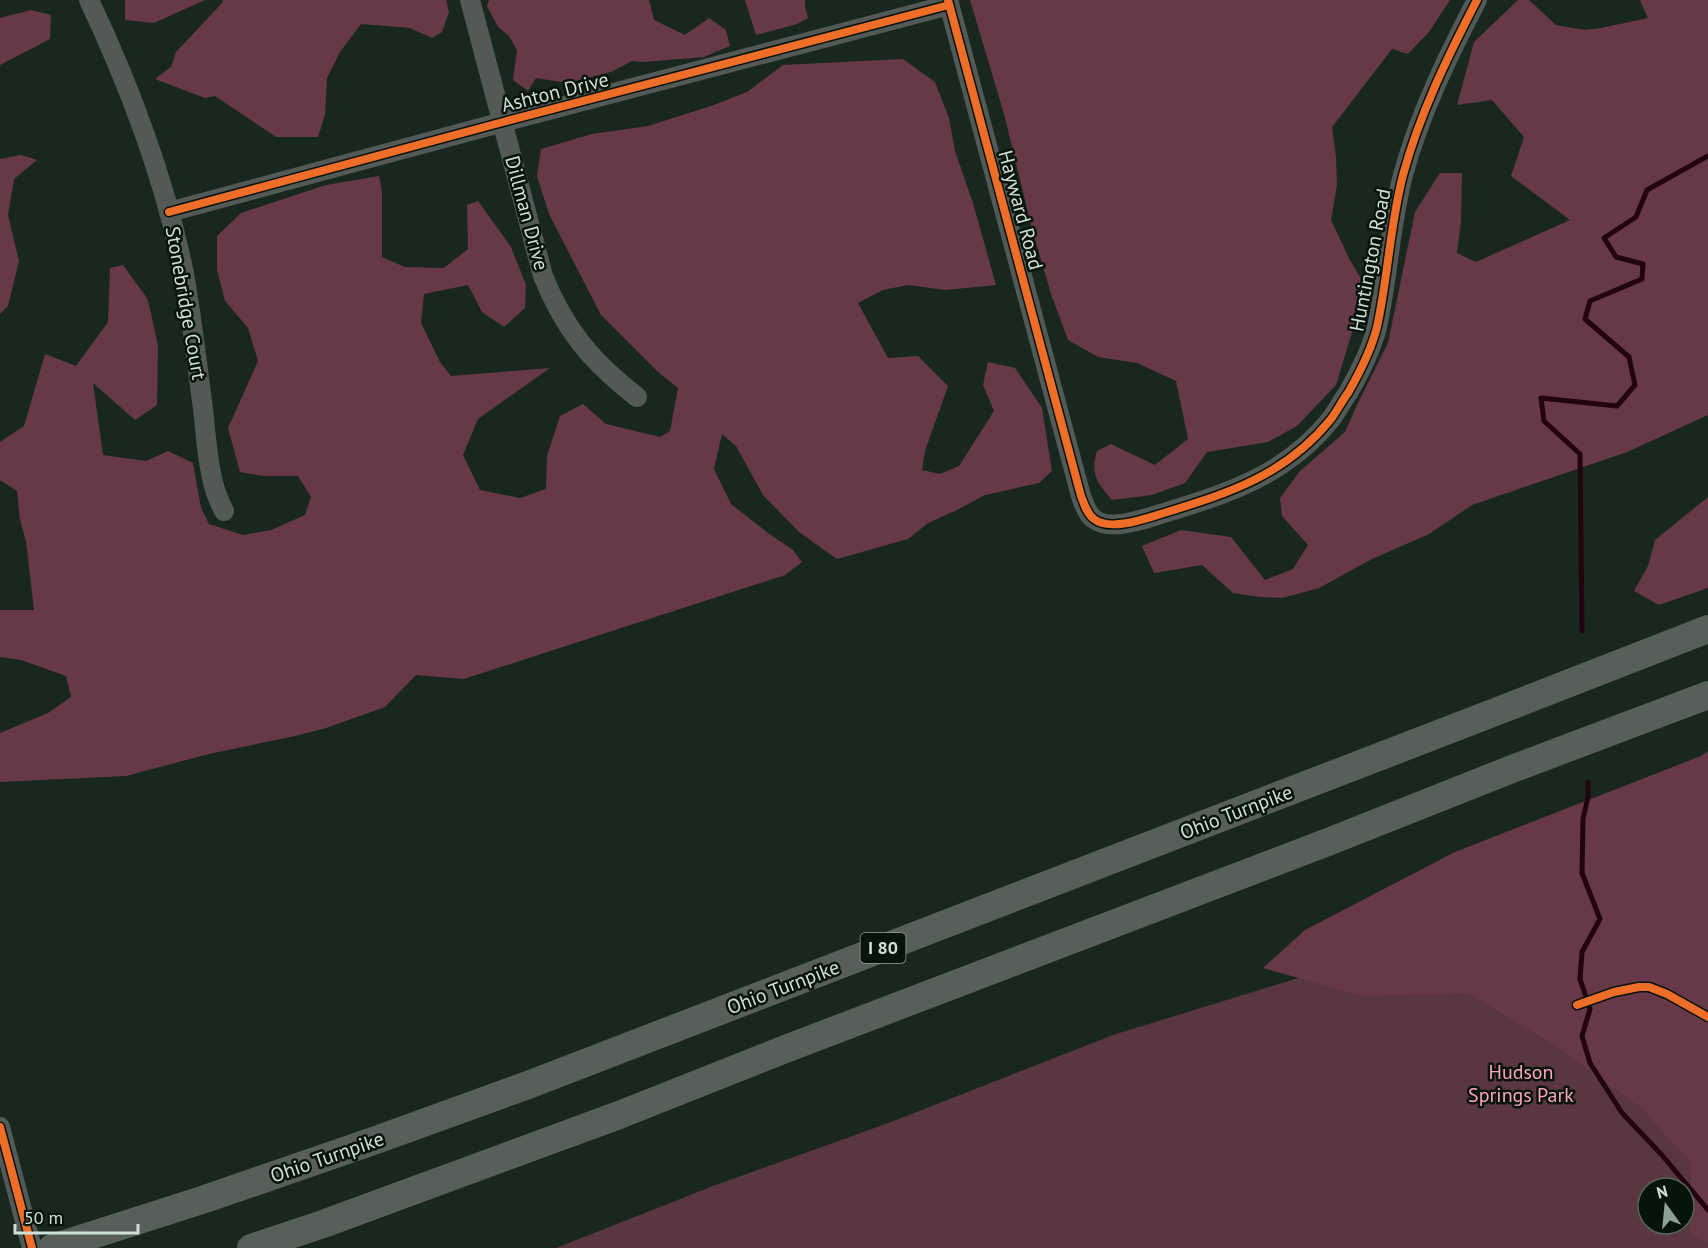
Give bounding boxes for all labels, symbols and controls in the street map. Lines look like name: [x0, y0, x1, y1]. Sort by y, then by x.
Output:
street label: Ashton Drive: [499, 66, 611, 118]
street label: Hayward Road: [993, 147, 1049, 273]
street label: Dillman Drive: [499, 153, 555, 273]
street label: Huntington Road: [1343, 186, 1397, 334]
street label: Stonebridge Court: [160, 224, 212, 382]
street label: Ohio Turnpike: [1176, 779, 1296, 845]
road number: I 80: [860, 933, 906, 963]
street label: Ohio Turnpike: [723, 954, 843, 1020]
park label: Hudson Springs Park: [1468, 1059, 1574, 1108]
street label: Ohio Turnpike: [267, 1125, 387, 1189]
north arrow: [1636, 1176, 1696, 1236]
text: N: [1654, 1180, 1670, 1203]
scale bar: [15, 1197, 138, 1235]
text: 50 m: [24, 1206, 63, 1229]

